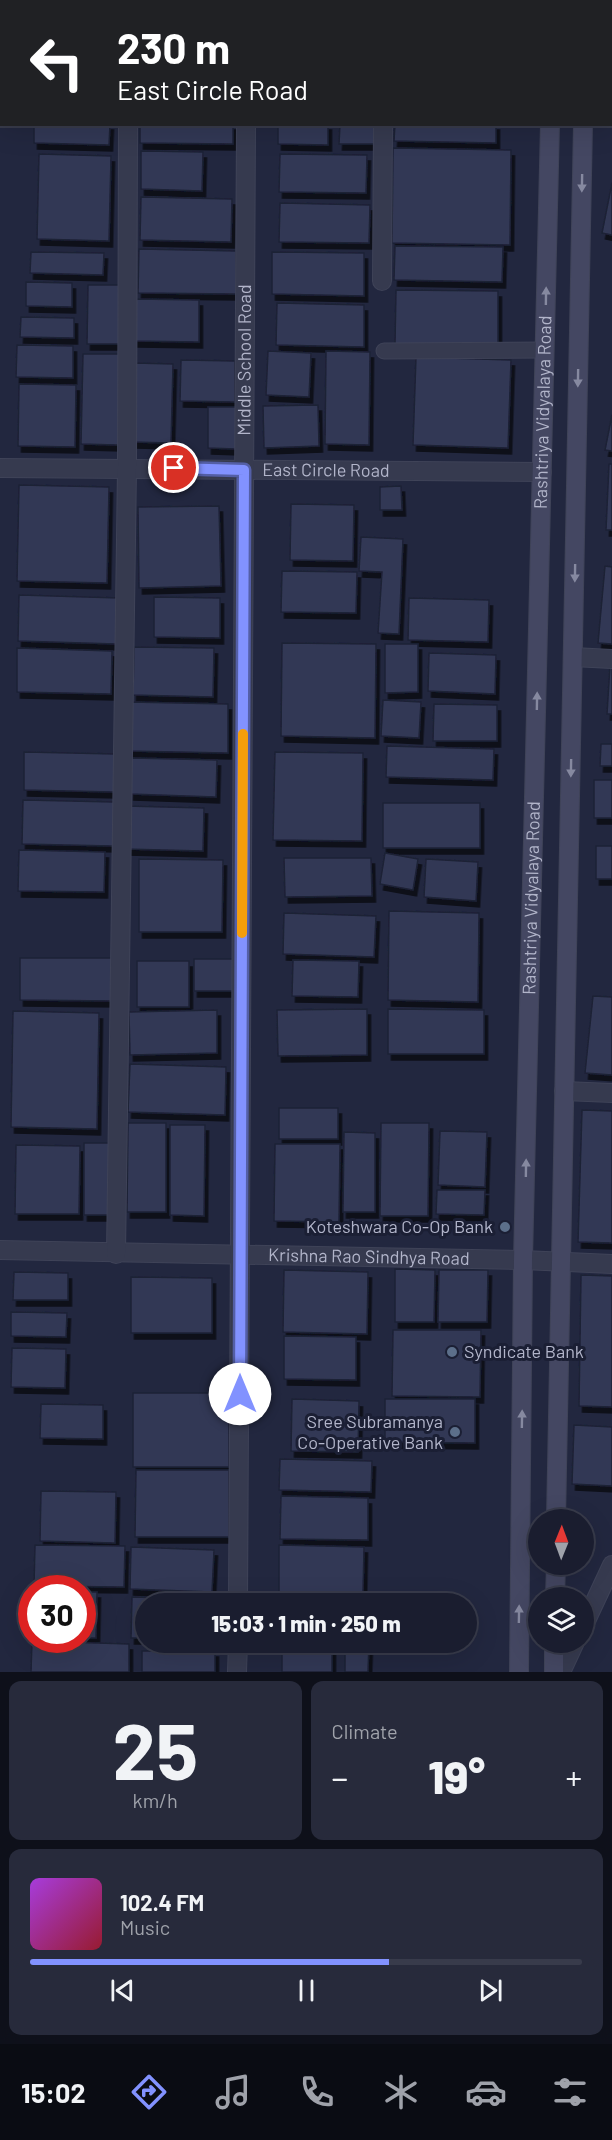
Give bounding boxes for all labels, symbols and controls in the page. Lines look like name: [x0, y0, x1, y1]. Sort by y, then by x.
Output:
text: 230 m: [117, 22, 230, 72]
icon: left: [18, 24, 96, 102]
text: East Circle Road: [117, 73, 308, 105]
one-way arrow: [577, 173, 587, 192]
street label: Middle School Road: [232, 284, 255, 436]
one-way arrow: [542, 286, 551, 305]
street label: Rashtriya Vidyalaya Road: [529, 315, 555, 509]
one-way arrow: [573, 368, 583, 387]
pin: [148, 442, 199, 493]
icon: arrive: [157, 451, 190, 484]
street label: East Circle Road: [262, 458, 390, 481]
one-way arrow: [570, 563, 579, 582]
one-way arrow: [532, 691, 541, 710]
one-way arrow: [566, 758, 576, 777]
street label: Rashtriya Vidyalaya Road: [517, 801, 544, 995]
one-way arrow: [521, 1159, 530, 1178]
place label: Koteshwara Co-Op Bank: [306, 1215, 493, 1237]
marker: Koteshwara Co-Op Bank: [498, 1220, 512, 1234]
street label: Krishna Rao Sindhya Road: [268, 1243, 470, 1269]
place label: Syndicate Bank: [464, 1340, 584, 1362]
marker: Syndicate Bank: [445, 1345, 459, 1359]
position arrow: [208, 1362, 272, 1426]
one-way arrow: [517, 1409, 527, 1428]
place label: Sree Subramanya Co-Operative Bank: [297, 1410, 443, 1453]
marker: Sree Subramanya Co-Operative Bank: [448, 1425, 462, 1439]
north arrow: [528, 1509, 594, 1575]
map controls: [528, 1509, 594, 1653]
speed limit sign: 30: [18, 1575, 96, 1653]
button: layers: [528, 1587, 594, 1653]
one-way arrow: [515, 1604, 524, 1623]
text: 15:03 · 1 min · 250 m: [211, 1610, 401, 1636]
text: 25: [112, 1702, 198, 1796]
text: Climate: [332, 1719, 398, 1743]
text: 19°: [428, 1749, 485, 1803]
text: −: [332, 1757, 348, 1797]
text: +: [566, 1757, 582, 1797]
text: km/h: [133, 1788, 178, 1812]
text: 102.4 FM: [120, 1889, 204, 1915]
text: Music: [120, 1915, 170, 1939]
icon: previous: [106, 1974, 139, 2007]
icon: pause: [290, 1974, 323, 2007]
icon: next: [474, 1974, 507, 2007]
icon: directions: [128, 2071, 170, 2113]
icon: music: [212, 2071, 254, 2113]
icon: phone: [296, 2071, 338, 2113]
icon: climate: [380, 2071, 422, 2113]
icon: car: [465, 2071, 507, 2113]
icon: filters: [549, 2071, 591, 2113]
text: 15:02: [21, 2076, 86, 2108]

